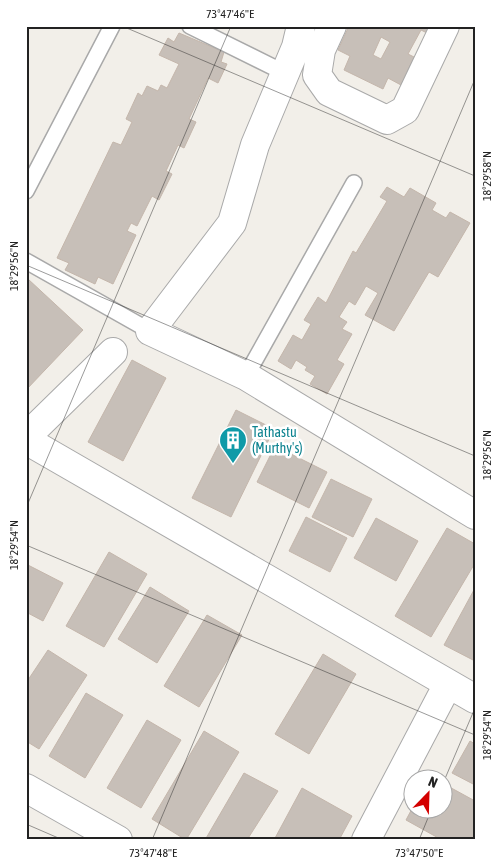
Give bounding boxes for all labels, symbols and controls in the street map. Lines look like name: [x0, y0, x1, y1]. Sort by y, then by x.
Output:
text: 73°47'46"E: [206, 7, 254, 21]
text: 18°29'58"N: [480, 151, 494, 201]
text: 18°29'56"N: [7, 241, 21, 291]
place label: Tathastu (Murthy's): [252, 424, 303, 456]
building icon: Tathastu (Murthy's): [218, 425, 248, 464]
text: 18°29'56"N: [480, 430, 494, 480]
text: 18°29'54"N: [7, 520, 21, 570]
text: 18°29'54"N: [480, 710, 494, 760]
north arrow: [404, 768, 454, 818]
text: N: [426, 773, 440, 791]
text: 73°47'48"E: [129, 846, 177, 860]
text: 73°47'50"E: [395, 846, 443, 860]

